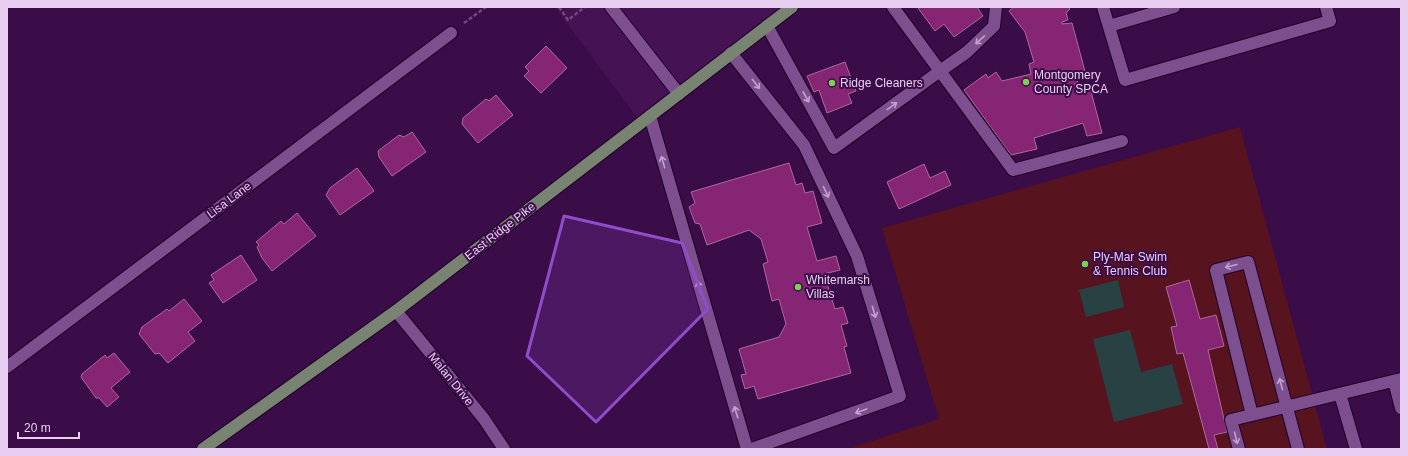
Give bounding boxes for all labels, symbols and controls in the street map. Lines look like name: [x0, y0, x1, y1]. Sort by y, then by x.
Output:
one-way arrow: [975, 35, 985, 44]
place label: Montgomery County SPCA: [1034, 68, 1108, 96]
place label: Ridge Cleaners: [840, 76, 923, 90]
marker: Montgomery County SPCA: [1021, 77, 1031, 87]
marker: Ridge Cleaners: [827, 78, 837, 88]
one-way arrow: [751, 79, 760, 89]
one-way arrow: [802, 91, 810, 103]
one-way arrow: [886, 102, 897, 110]
one-way arrow: [659, 156, 666, 169]
street label: Lisa Lane: [204, 179, 254, 221]
one-way arrow: [823, 186, 830, 198]
street label: East Ridge Pike: [462, 199, 538, 263]
place label: Ply-Mar Swim & Tennis Club: [1093, 250, 1167, 278]
marker: Ply-Mar Swim & Tennis Club: [1080, 259, 1090, 269]
one-way arrow: [1225, 263, 1238, 270]
place label: Whitemarsh Villas: [806, 273, 870, 301]
one-way arrow: [695, 281, 702, 294]
marker: Whitemarsh Villas: [793, 282, 803, 292]
one-way arrow: [871, 306, 878, 319]
street label: Malan Drive: [425, 350, 477, 409]
one-way arrow: [1277, 378, 1284, 391]
one-way arrow: [732, 405, 739, 418]
one-way arrow: [855, 407, 867, 415]
scale bar: [18, 414, 79, 440]
text: 20 m: [24, 421, 51, 435]
one-way arrow: [1232, 431, 1240, 444]

